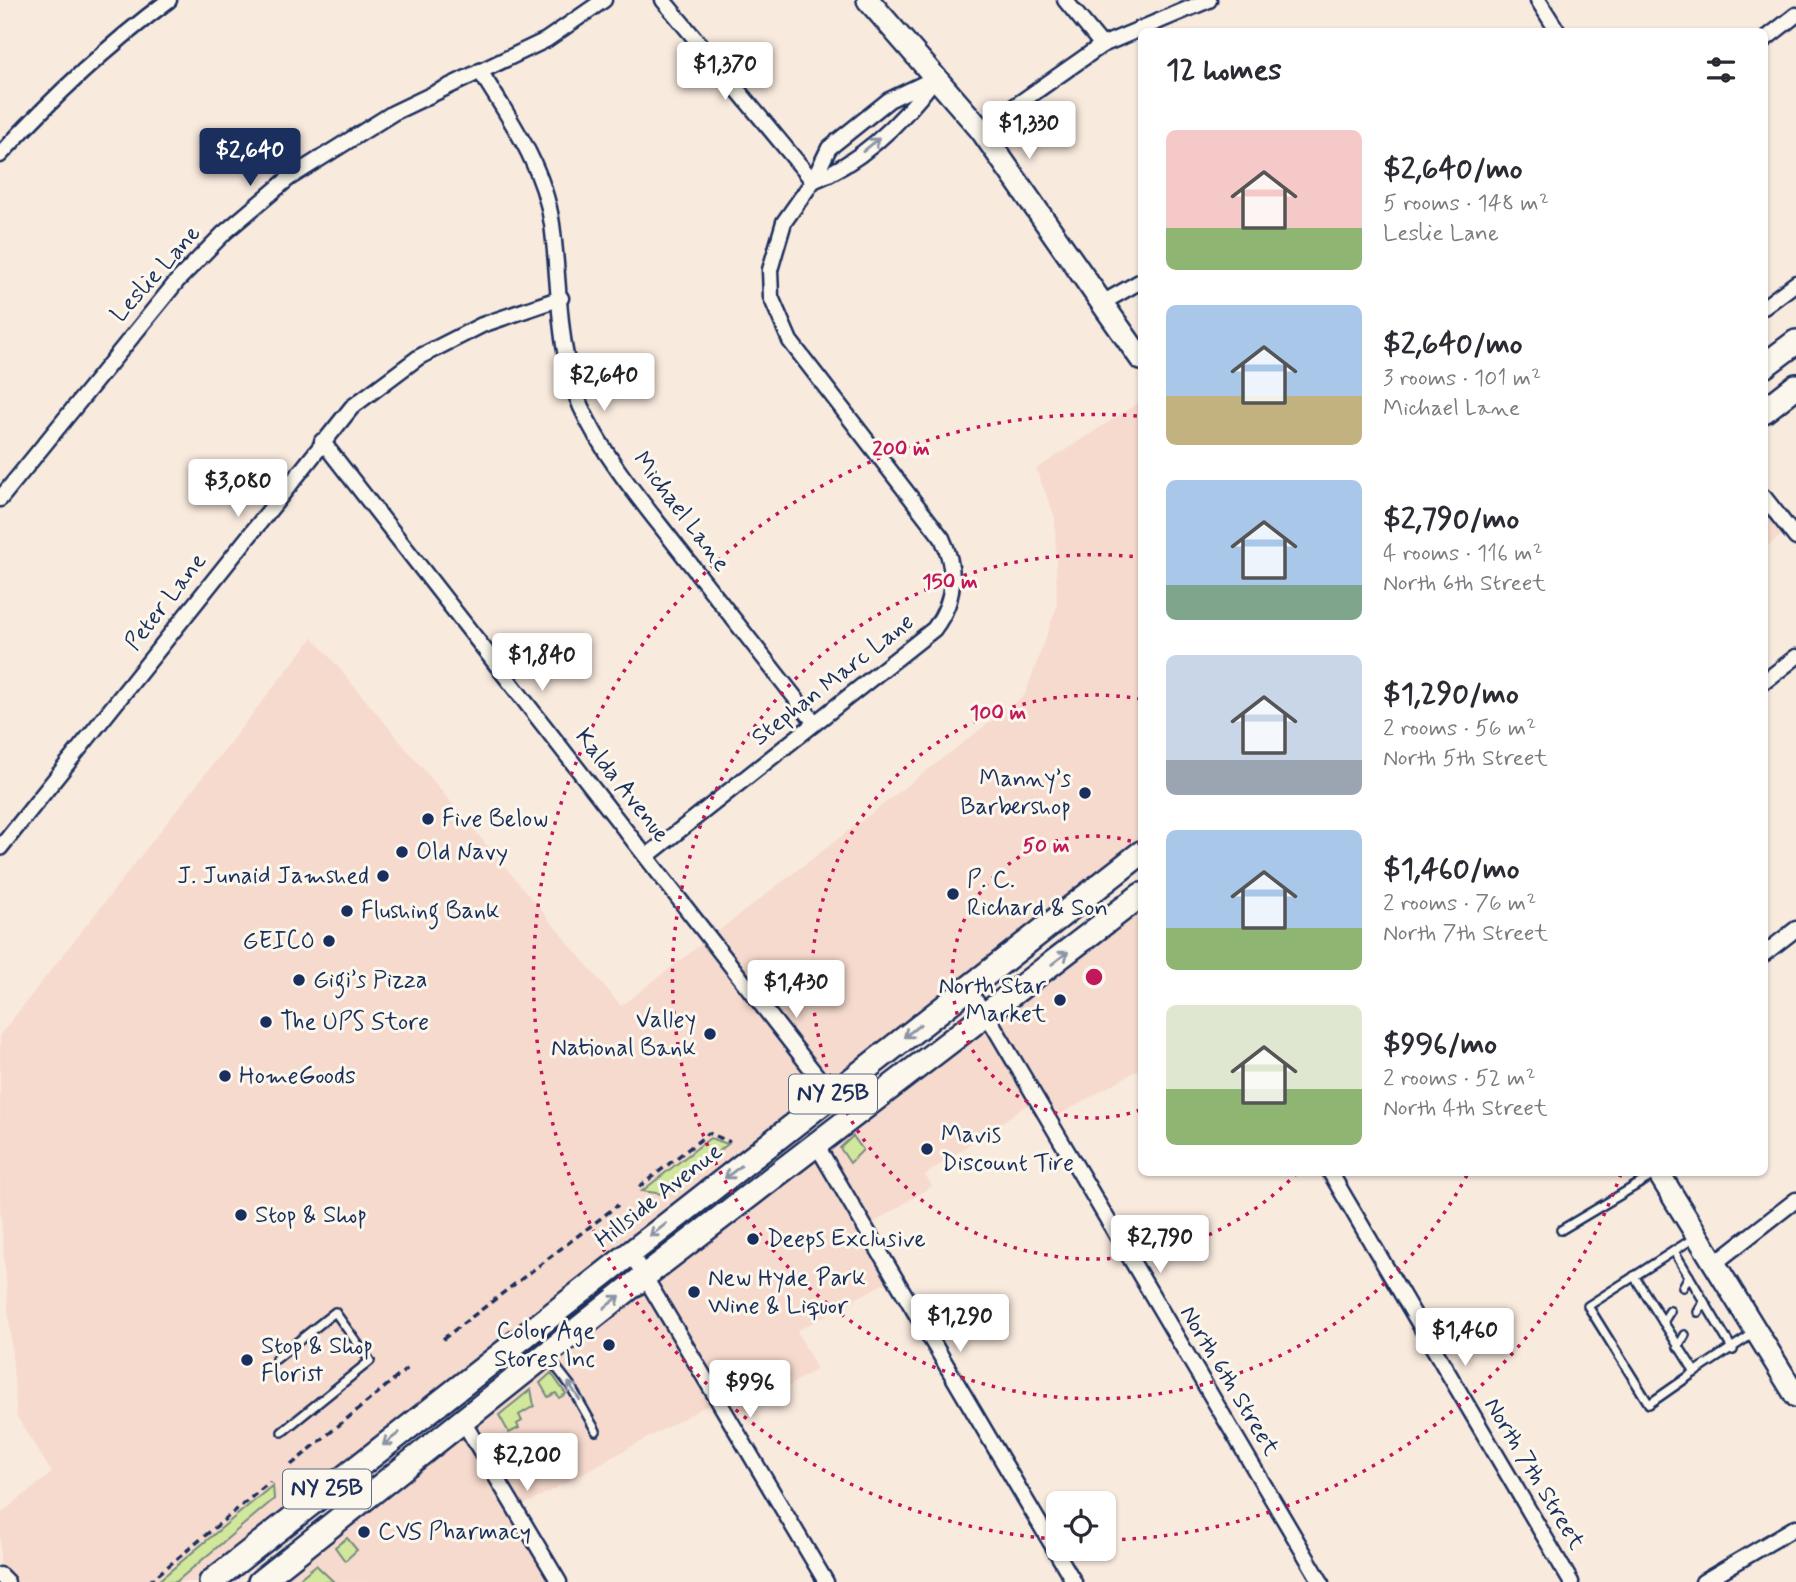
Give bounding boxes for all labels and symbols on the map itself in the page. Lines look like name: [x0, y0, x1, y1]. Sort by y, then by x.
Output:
pin: $1,370: [668, 42, 782, 102]
pin: $1,330: [972, 102, 1086, 161]
pin: $2,640: [193, 128, 307, 188]
one-way arrow: [861, 138, 879, 153]
street label: Leslie Lane: [104, 219, 208, 329]
pin: $2,640: [547, 354, 661, 413]
text: 200 m: [872, 435, 930, 463]
street label: Michael Lane: [626, 446, 737, 579]
pin: $3,080: [181, 460, 295, 519]
street label: Peter Lane: [118, 547, 214, 657]
text: 150 m: [922, 568, 978, 596]
street label: Stephan Marc Lane: [745, 607, 921, 753]
pin: $1,840: [485, 634, 599, 693]
text: 100 m: [970, 699, 1026, 727]
street label: Kalda Avenue: [568, 722, 676, 850]
place label: Manny’s Barbershop: [960, 764, 1071, 823]
marker: Manny’s Barbershop: [1077, 785, 1093, 801]
place label: Five Below: [442, 804, 548, 835]
marker: Five Below: [420, 811, 436, 827]
text: 50 m: [1023, 832, 1070, 860]
place label: Old Navy: [416, 837, 508, 868]
marker: Old Navy: [394, 844, 410, 860]
place label: J. Junaid Jamshed: [177, 861, 369, 892]
place label: P. C. Richard & Son: [967, 865, 1108, 924]
marker: J. Junaid Jamshed: [375, 868, 391, 884]
marker: P. C. Richard & Son: [945, 886, 961, 902]
place label: Flushing Bank: [361, 896, 500, 930]
marker: Flushing Bank: [339, 903, 355, 919]
place label: GEICO: [243, 926, 315, 957]
marker: GEICO: [321, 933, 337, 949]
one-way arrow: [1050, 951, 1068, 966]
pin: $1,430: [739, 960, 853, 1020]
place label: Gigi’s Pizza: [313, 965, 428, 999]
centre of rings: [1082, 965, 1106, 989]
place label: North Star Market: [939, 971, 1047, 1030]
marker: Gigi’s Pizza: [291, 972, 307, 988]
marker: North Star Market: [1052, 992, 1068, 1008]
place label: Valley National Bank: [551, 1005, 696, 1064]
place label: The UPS Store: [280, 1007, 429, 1038]
marker: The UPS Store: [258, 1014, 274, 1030]
one-way arrow: [904, 1024, 922, 1039]
marker: Valley National Bank: [702, 1026, 718, 1042]
place label: HomeGoods: [239, 1061, 356, 1092]
marker: HomeGoods: [217, 1068, 233, 1084]
road number: NY 25B: [789, 1074, 877, 1114]
place label: Mavis Discount Tire: [941, 1120, 1074, 1179]
street label: Hillside Avenue: [589, 1136, 729, 1256]
marker: Mavis Discount Tire: [919, 1141, 935, 1157]
one-way arrow: [725, 1164, 743, 1179]
place label: Stop & Shop: [255, 1200, 367, 1231]
marker: Stop & Shop: [233, 1207, 249, 1223]
pin: $2,790: [1103, 1216, 1217, 1275]
one-way arrow: [650, 1222, 668, 1237]
place label: Deeps Exclusive: [767, 1224, 926, 1255]
marker: Deeps Exclusive: [745, 1231, 761, 1247]
place label: New Hyde Park Wine & Liquor: [708, 1263, 866, 1322]
marker: New Hyde Park Wine & Liquor: [686, 1284, 702, 1300]
pin: $1,290: [903, 1294, 1017, 1354]
one-way arrow: [602, 1295, 621, 1310]
street label: North 6th Street: [1172, 1300, 1286, 1462]
pin: $1,460: [1408, 1308, 1522, 1368]
place label: Color Age Stores Inc: [494, 1316, 595, 1375]
place label: Stop & Shop Florist: [261, 1331, 373, 1390]
marker: Color Age Stores Inc: [601, 1337, 617, 1353]
marker: Stop & Shop Florist: [239, 1352, 255, 1368]
pin: $996: [709, 1360, 791, 1420]
one-way arrow: [567, 1382, 581, 1402]
street label: North 7th Street: [1476, 1392, 1592, 1556]
one-way arrow: [382, 1432, 400, 1447]
pin: $2,200: [470, 1434, 584, 1493]
road number: NY 25B: [283, 1470, 371, 1508]
place label: CVS Pharmacy: [378, 1517, 531, 1548]
marker: CVS Pharmacy: [356, 1524, 372, 1540]

